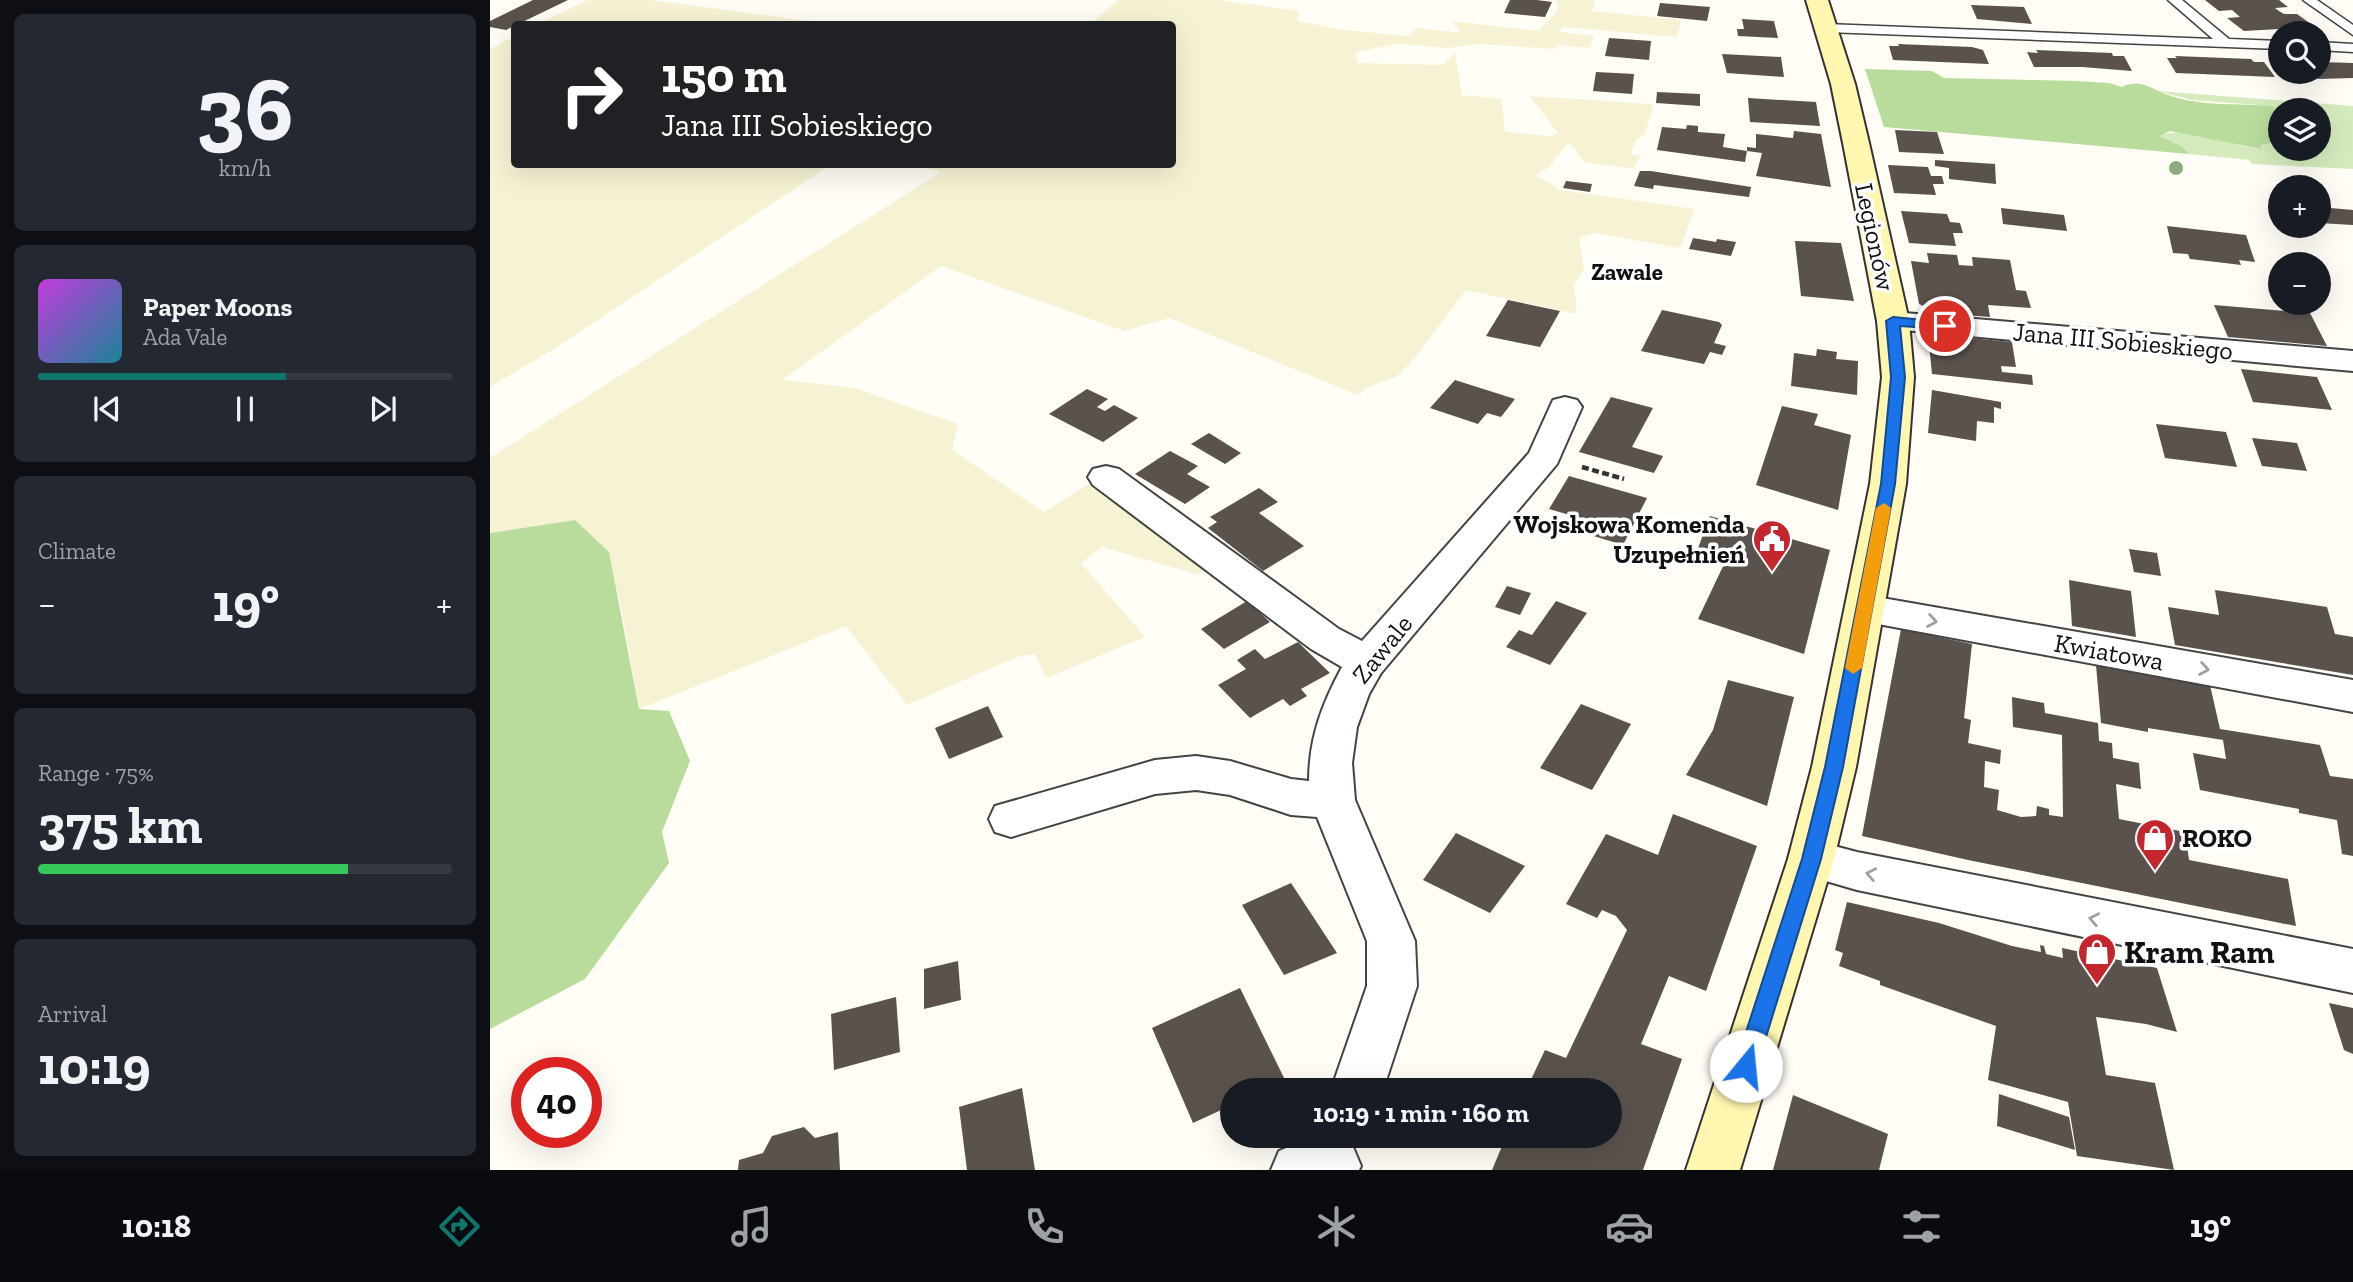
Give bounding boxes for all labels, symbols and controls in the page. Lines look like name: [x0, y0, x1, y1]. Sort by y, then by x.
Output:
map controls: [2268, 21, 2331, 315]
button: search: [2268, 21, 2331, 84]
text: 150 m: [661, 46, 787, 105]
icon: right: [546, 49, 637, 140]
text: 36: [196, 54, 294, 163]
button: layers: [2268, 98, 2331, 161]
text: Jana III Sobieskiego: [661, 106, 933, 144]
text: km/h: [219, 154, 271, 182]
button: +: [2268, 175, 2331, 238]
street label: Legionów: [1848, 180, 1902, 294]
button: −: [2268, 252, 2331, 315]
district label: Zawale: [1591, 258, 1663, 286]
text: Paper Moons: [143, 291, 292, 323]
pin: [1915, 296, 1975, 356]
icon: arrive: [1926, 307, 1964, 345]
street label: Jana III Sobieskiego: [2012, 315, 2234, 367]
text: Ada Vale: [143, 323, 227, 351]
icon: previous: [88, 390, 126, 428]
icon: pause: [226, 390, 264, 428]
icon: next: [364, 390, 402, 428]
place label: Wojskowa Komenda Uzupełnień: [1513, 508, 1746, 570]
public building icon: Wojskowa Komenda Uzupełnień: [1751, 518, 1793, 573]
text: Climate: [38, 537, 116, 565]
text: 19°: [212, 572, 279, 634]
text: −: [38, 581, 56, 627]
text: +: [436, 581, 452, 627]
street label: Zawale: [1345, 608, 1419, 690]
one-way arrow: [1926, 612, 1938, 627]
street label: Kwiatowa: [2052, 627, 2167, 677]
one-way arrow: [2198, 661, 2210, 676]
text: Range · 75%: [38, 759, 154, 787]
text: 375 km: [38, 794, 203, 856]
shop icon: ROKO: [2134, 817, 2176, 872]
place label: ROKO: [2182, 822, 2252, 854]
one-way arrow: [1865, 867, 1877, 882]
one-way arrow: [2088, 912, 2100, 927]
shop icon: Kram Ram: [2076, 931, 2118, 986]
place label: Kram Ram: [2124, 933, 2275, 971]
text: Arrival: [38, 1000, 107, 1028]
position arrow: [1709, 1029, 1783, 1103]
text: 10:19: [38, 1035, 151, 1097]
speed limit sign: 40: [511, 1057, 602, 1148]
text: 10:19 · 1 min · 160 m: [1313, 1097, 1529, 1129]
icon: directions: [435, 1202, 484, 1251]
icon: music: [727, 1202, 776, 1251]
icon: phone: [1020, 1202, 1069, 1251]
icon: climate: [1312, 1202, 1361, 1251]
icon: car: [1605, 1202, 1654, 1251]
icon: filters: [1897, 1202, 1946, 1251]
text: 10:18: [122, 1207, 191, 1245]
text: 19°: [2190, 1207, 2231, 1245]

